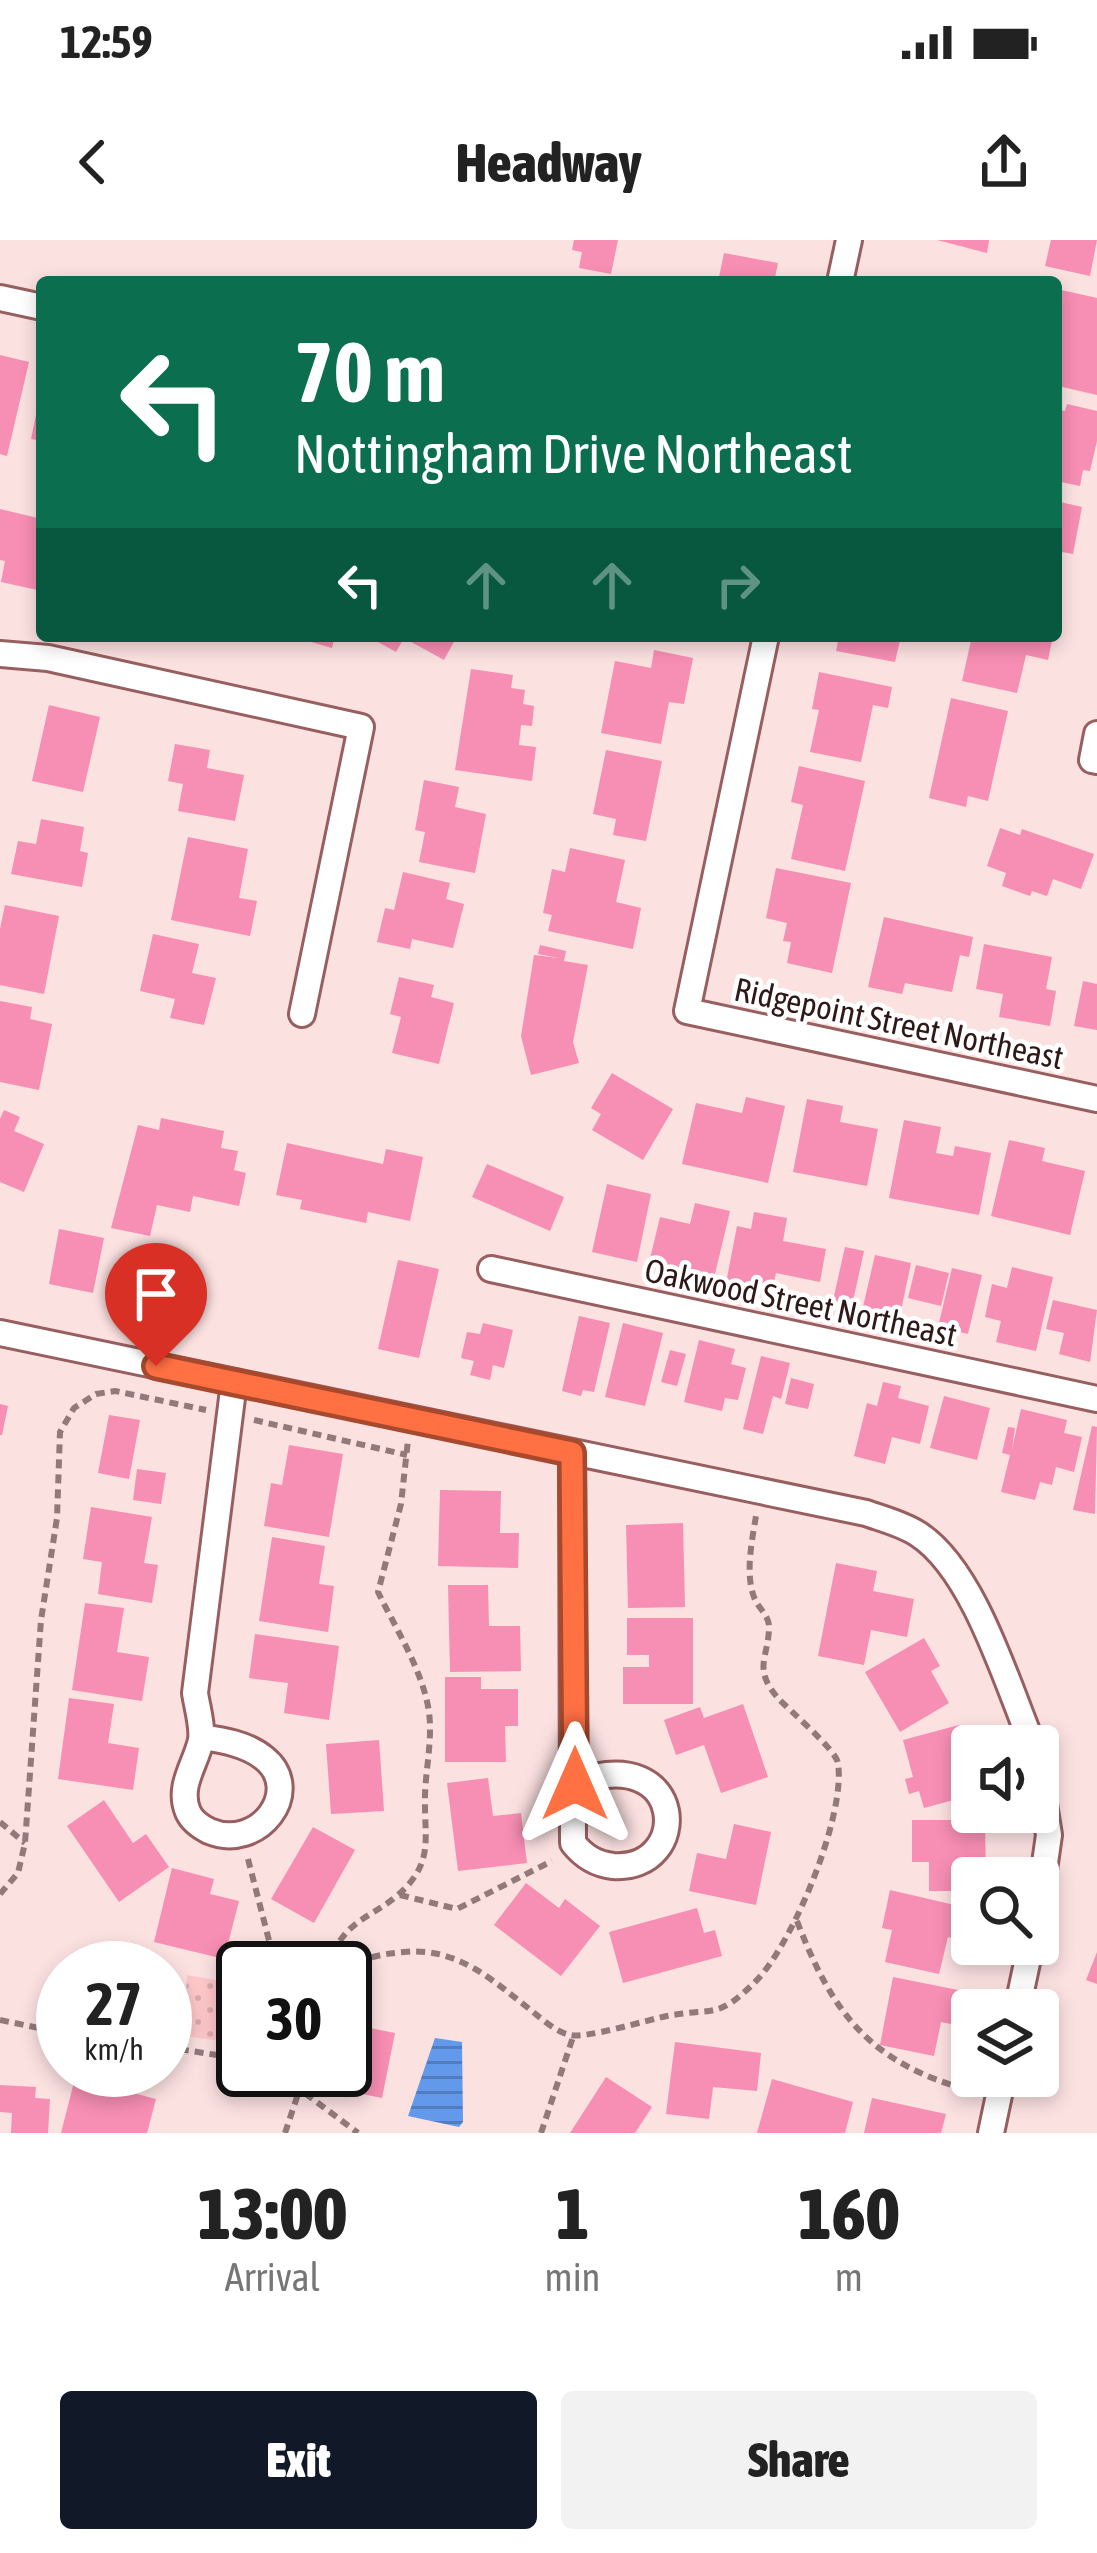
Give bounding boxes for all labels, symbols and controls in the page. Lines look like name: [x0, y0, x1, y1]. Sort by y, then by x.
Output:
text: 12:59: [60, 16, 153, 68]
icon: back: [60, 129, 126, 195]
icon: share: [971, 129, 1037, 195]
text: Headway: [456, 132, 641, 193]
icon: left: [96, 324, 252, 480]
text: 70 m: [294, 324, 445, 420]
text: Nottingham Drive Northeast: [294, 423, 853, 484]
icon: left: [327, 552, 393, 618]
icon: ahead: [453, 552, 519, 618]
icon: ahead: [579, 552, 645, 618]
icon: right: [705, 552, 771, 618]
street label: Ridgepoint Street Northeast: [731, 970, 1067, 1076]
pin: [105, 1243, 207, 1366]
street label: Oakwood Street Northeast: [642, 1250, 960, 1354]
icon: arrive: [123, 1261, 189, 1327]
position arrow: [512, 1721, 638, 1847]
map controls: [951, 1725, 1059, 2097]
button: sound: [951, 1725, 1059, 1833]
button: search: [951, 1857, 1059, 1965]
speed limit sign: 30: [216, 1941, 372, 2097]
text: 27: [86, 1969, 142, 2038]
button: layers: [951, 1989, 1059, 2097]
text: km/h: [84, 2032, 144, 2066]
text: 13:00: [197, 2172, 347, 2254]
text: 1: [556, 2172, 589, 2254]
text: 160: [798, 2172, 900, 2254]
text: Arrival: [225, 2255, 320, 2299]
text: min: [545, 2255, 601, 2299]
text: m: [835, 2255, 863, 2299]
button: Exit: [60, 2391, 537, 2529]
button: Share: [561, 2391, 1037, 2529]

